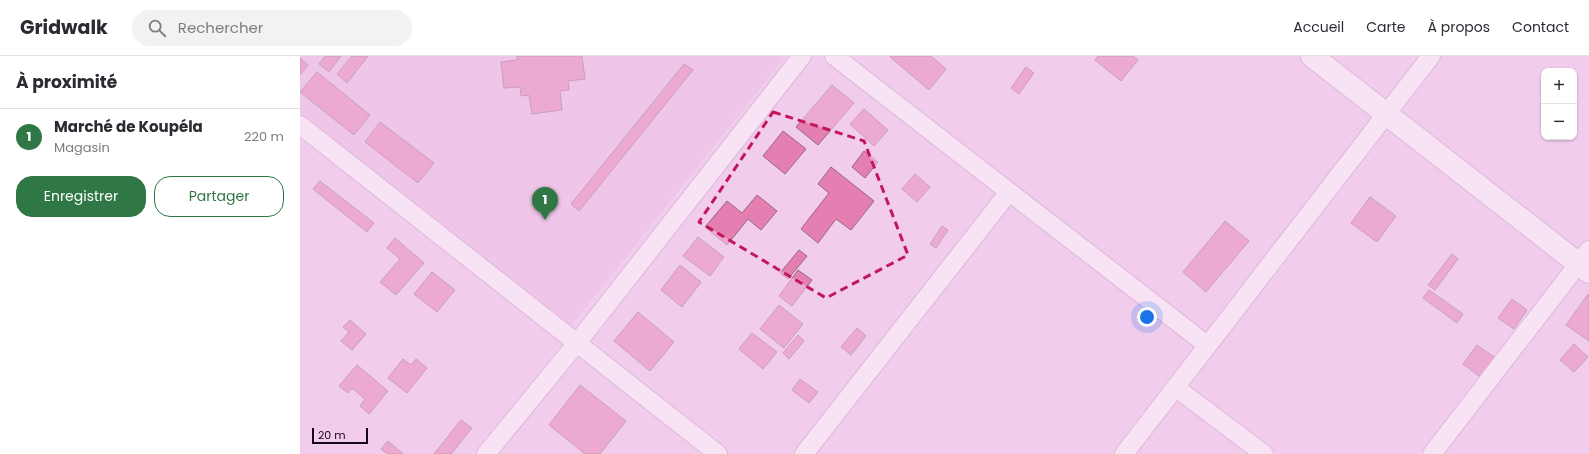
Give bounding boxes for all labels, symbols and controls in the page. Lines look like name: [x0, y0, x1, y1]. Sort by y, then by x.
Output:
search box: [132, 10, 412, 46]
text: Gridwalk: [20, 14, 108, 41]
icon: search: [146, 17, 168, 39]
text: Rechercher: [178, 17, 263, 38]
text: Accueil: [1293, 17, 1344, 37]
text: Carte: [1366, 17, 1406, 37]
text: À propos: [1428, 17, 1490, 37]
text: Contact: [1512, 17, 1569, 37]
map controls: [1541, 68, 1577, 140]
button: +: [1541, 68, 1577, 104]
text: À proximité: [16, 70, 117, 94]
button: −: [1541, 104, 1577, 140]
text: Marché de Koupéla: [54, 116, 203, 137]
text: 1: [27, 127, 31, 146]
text: 220 m: [244, 127, 284, 146]
text: Magasin: [54, 138, 110, 157]
button: Enregistrer: [16, 176, 146, 217]
button: Partager: [154, 176, 284, 217]
pin: 1: [532, 187, 558, 220]
your location: [1137, 307, 1157, 327]
scale bar: [312, 426, 368, 445]
text: 20 m: [318, 427, 346, 443]

